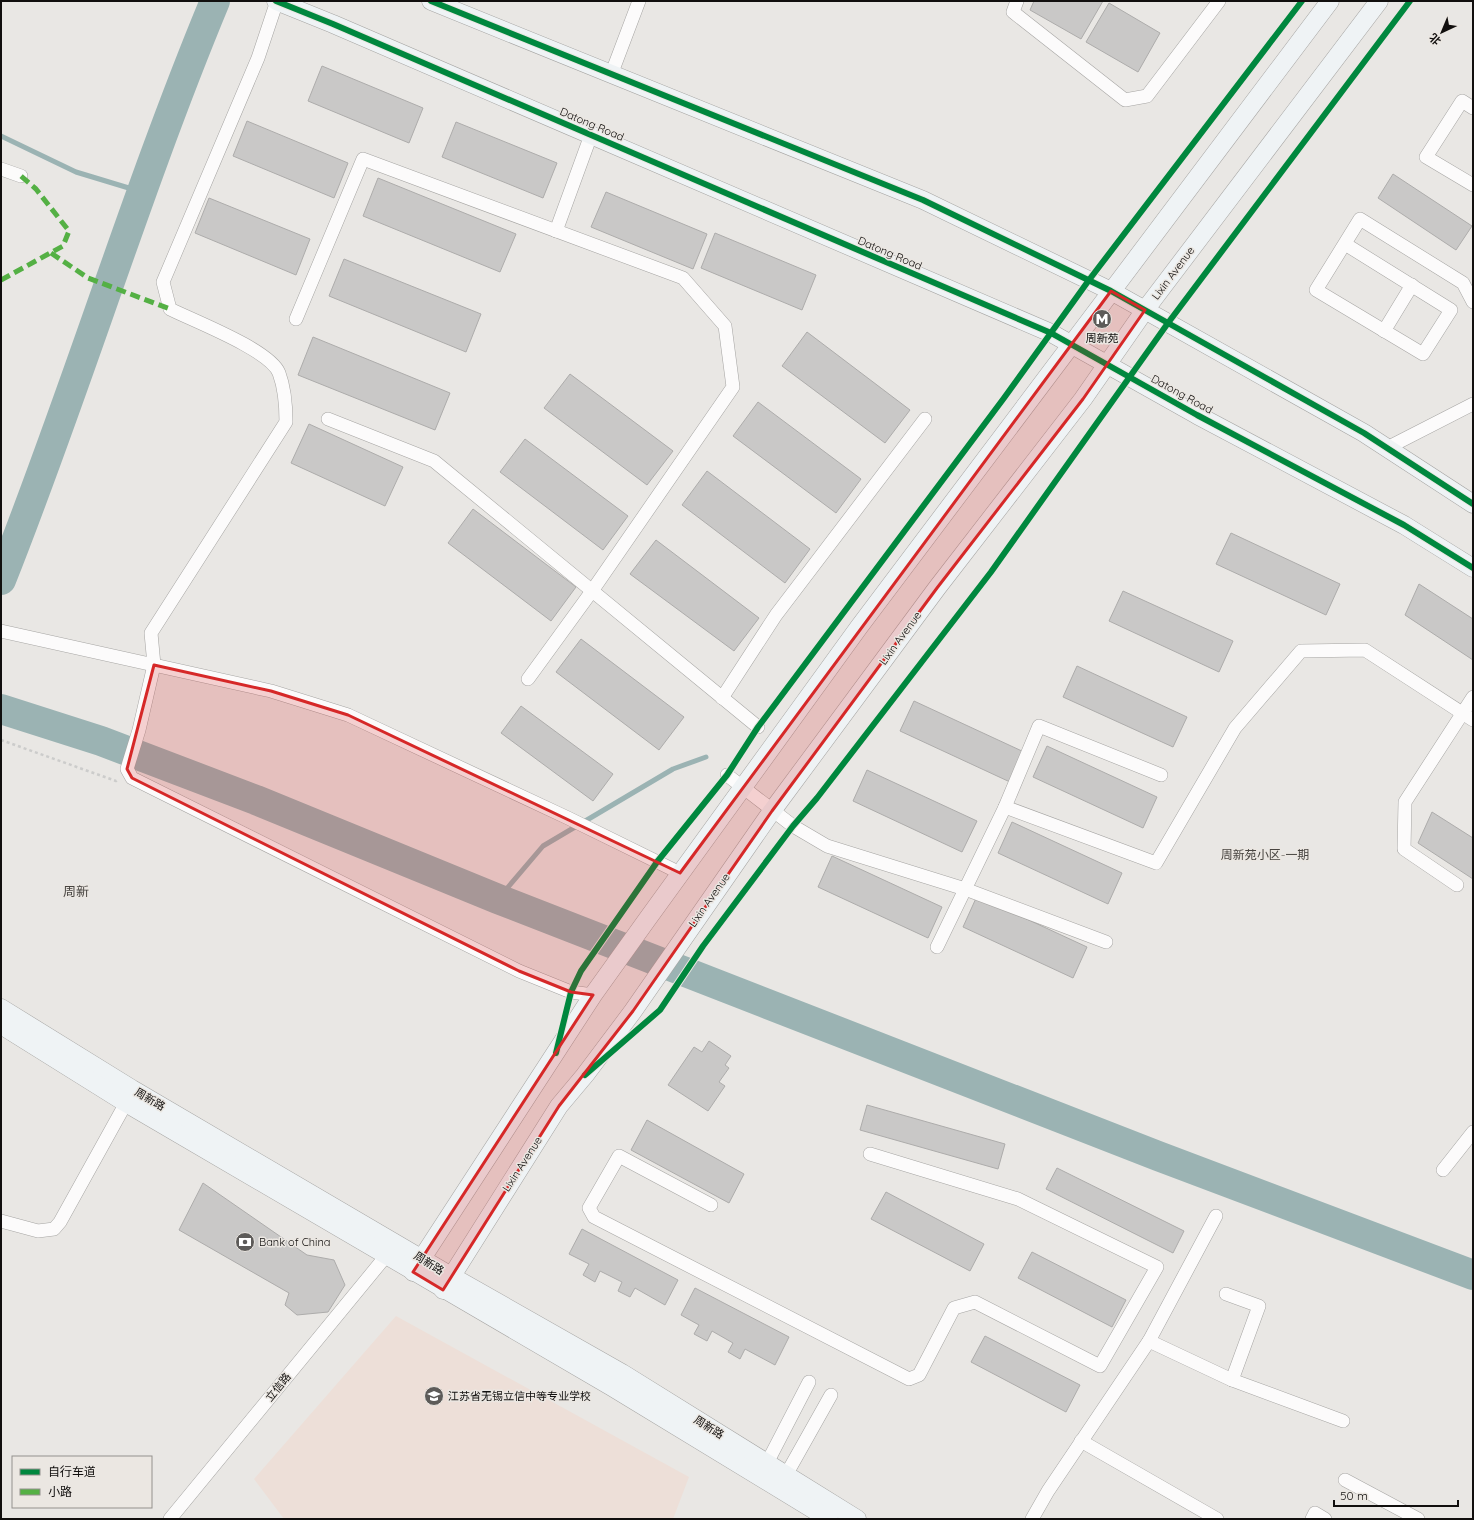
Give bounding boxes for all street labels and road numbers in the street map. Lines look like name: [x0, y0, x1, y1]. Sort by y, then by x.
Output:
street label: Datong Road: [558, 104, 626, 144]
street label: Datong Road: [856, 233, 924, 273]
street label: Lixin Avenue: [1148, 244, 1198, 302]
street label: Datong Road: [1149, 371, 1215, 417]
street label: Lixin Avenue: [876, 608, 924, 668]
street label: Lixin Avenue: [685, 870, 733, 930]
street label: 周新路: [132, 1085, 168, 1113]
street label: Lixin Avenue: [499, 1134, 545, 1194]
street label: 周新路: [411, 1248, 447, 1278]
street label: 立信路: [262, 1370, 294, 1404]
street label: 周新路: [691, 1412, 727, 1442]

